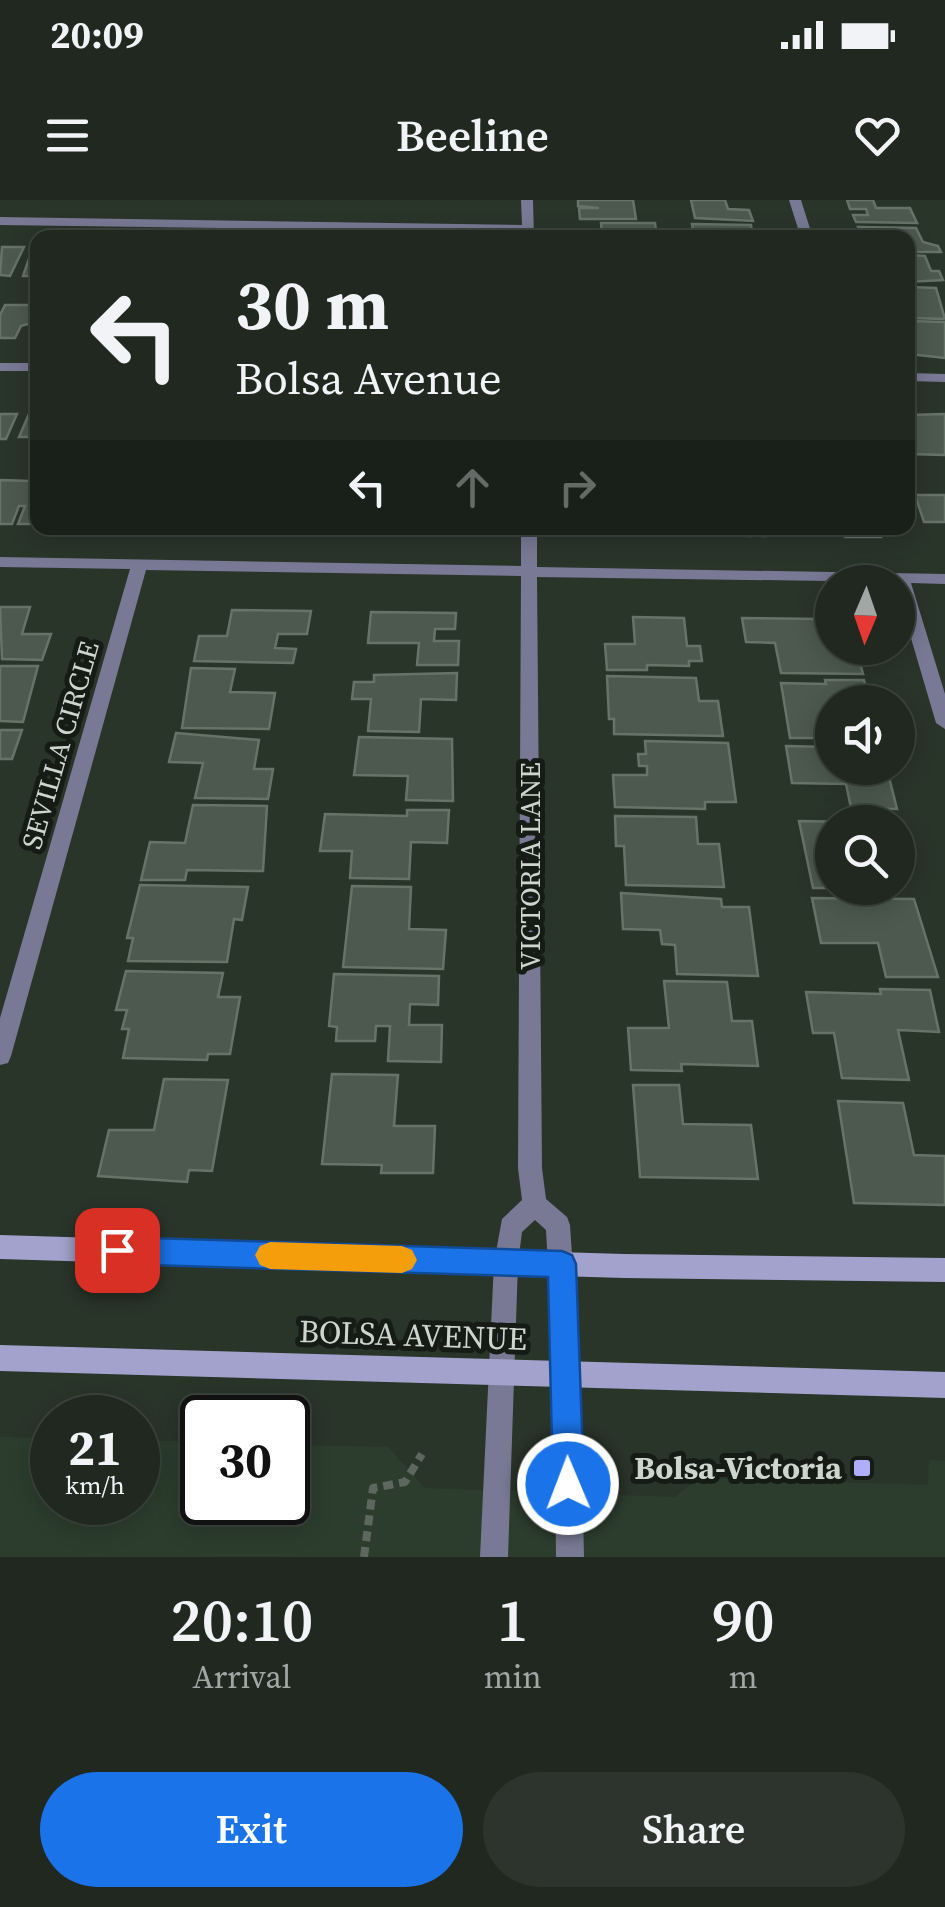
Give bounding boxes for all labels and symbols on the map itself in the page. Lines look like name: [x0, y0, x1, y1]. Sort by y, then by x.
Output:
north arrow: [815, 565, 915, 665]
street label: SEVILLA CIRCLE: [12, 637, 108, 853]
street label: VICTORIA LANE: [511, 762, 549, 970]
pin: [75, 1208, 160, 1293]
street label: BOLSA AVENUE: [298, 1309, 528, 1361]
speed limit sign: 30: [180, 1395, 310, 1525]
position arrow: [516, 1432, 620, 1536]
place label: Bolsa-Victoria: [634, 1446, 843, 1490]
marker: Bolsa-Victoria: [851, 1457, 873, 1479]

